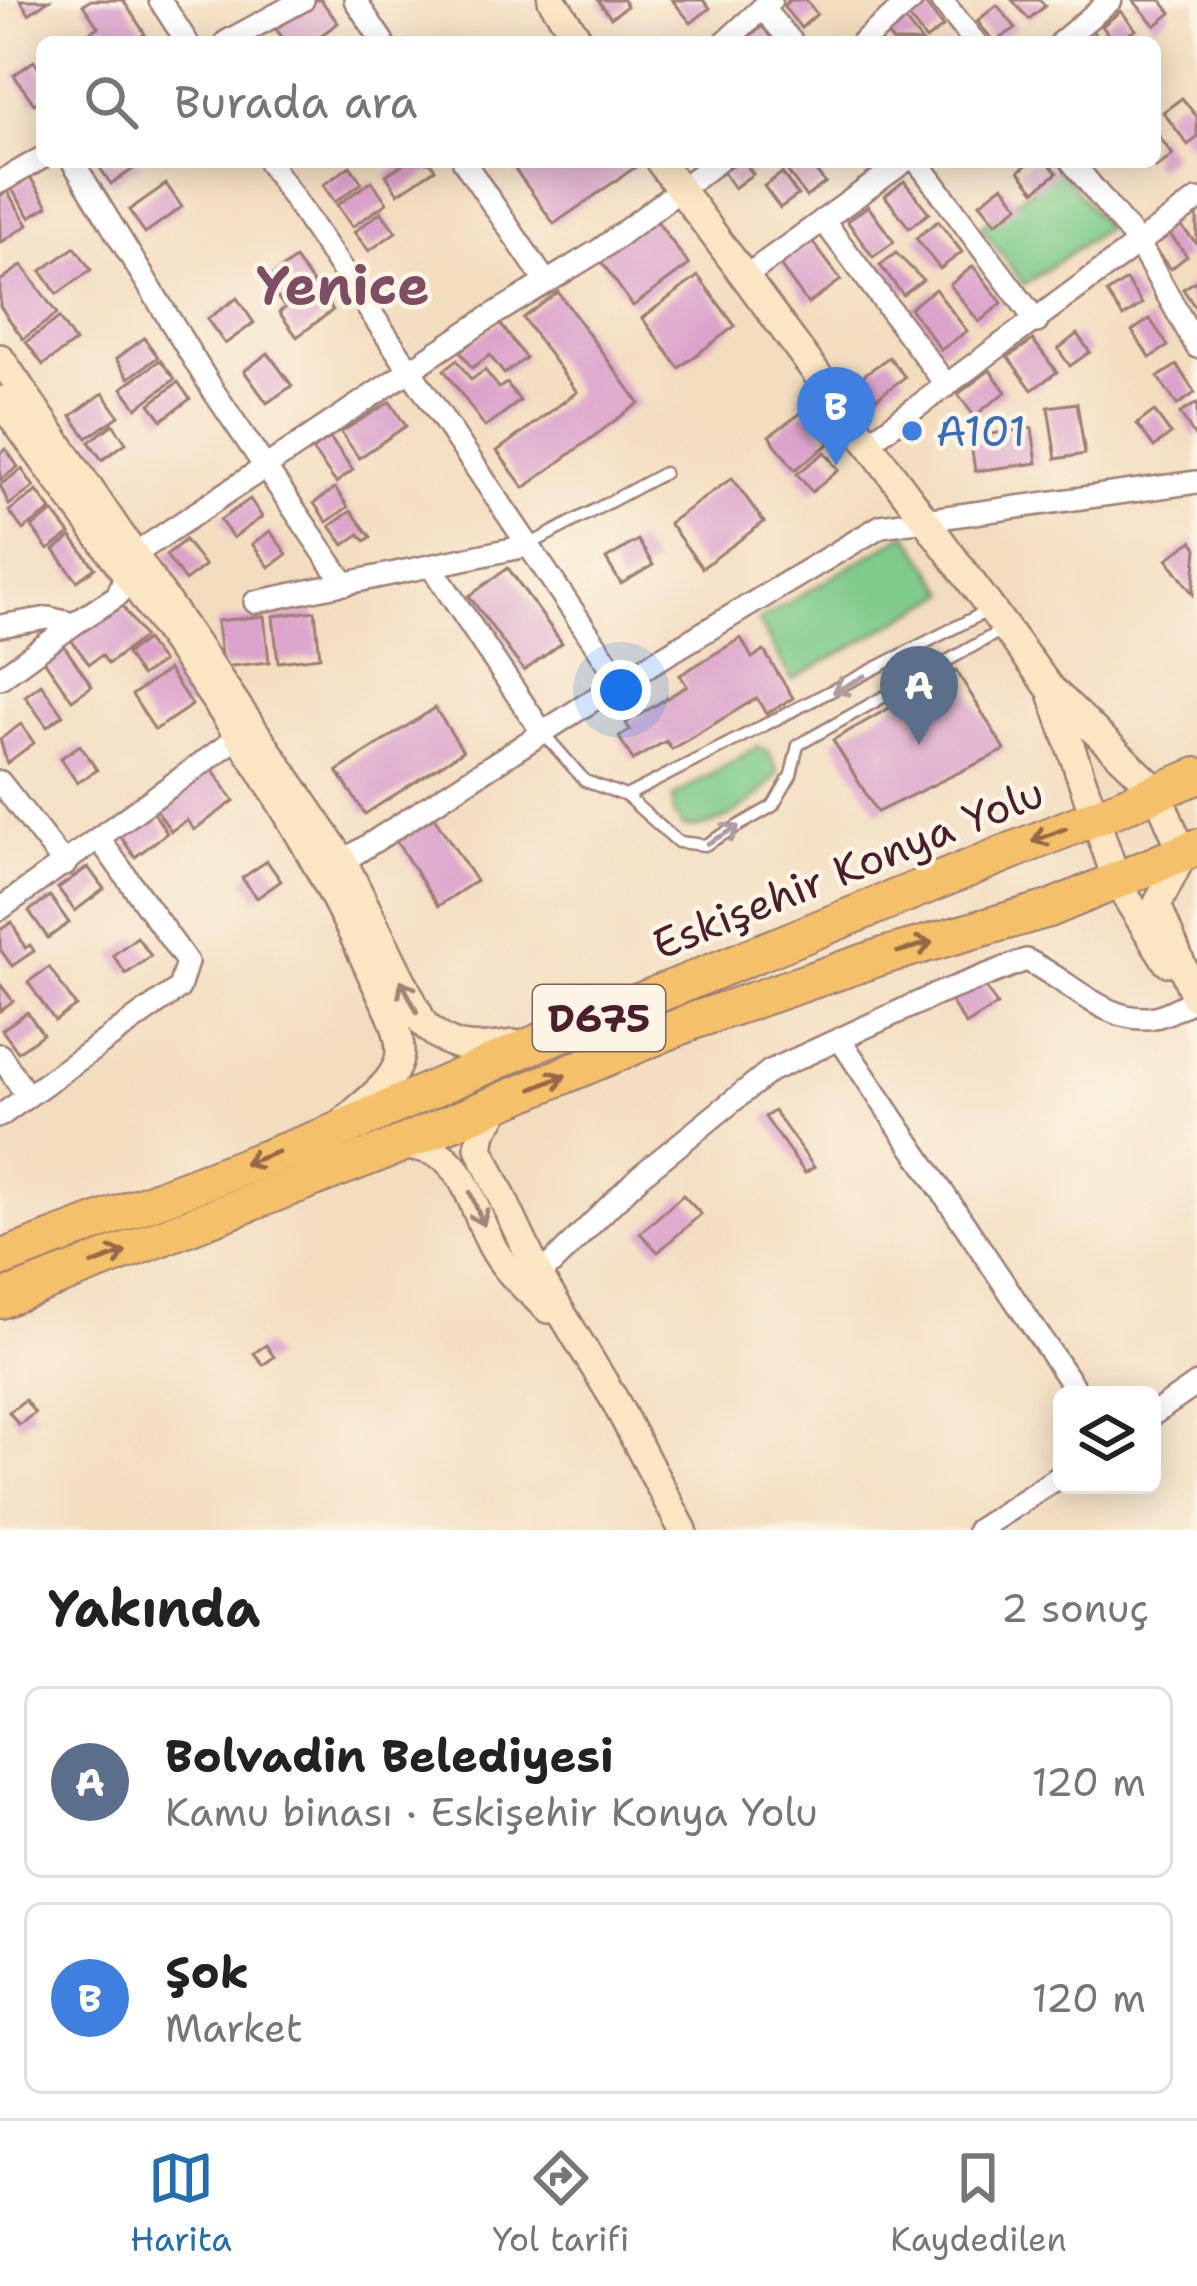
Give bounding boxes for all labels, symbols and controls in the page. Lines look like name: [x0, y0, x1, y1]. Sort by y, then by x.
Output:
search box: [36, 36, 1161, 168]
icon: search: [78, 69, 144, 135]
text: Burada ara: [174, 72, 417, 132]
district label: Yenice: [256, 249, 430, 321]
pin: B: [797, 367, 875, 466]
place label: A101: [936, 403, 1026, 459]
marker: A101: [899, 418, 925, 444]
pin: A: [880, 646, 958, 745]
your location: [591, 660, 651, 720]
one-way arrow: [832, 673, 867, 696]
street label: Eskişehir Konya Yolu: [644, 764, 1052, 972]
one-way arrow: [704, 822, 739, 846]
one-way arrow: [1032, 825, 1069, 847]
one-way arrow: [895, 935, 933, 957]
one-way arrow: [397, 978, 420, 1014]
road number: D675: [533, 985, 665, 1051]
one-way arrow: [530, 1070, 567, 1091]
one-way arrow: [244, 1149, 281, 1170]
one-way arrow: [468, 1190, 489, 1227]
one-way arrow: [90, 1246, 127, 1267]
map controls: [1053, 1386, 1161, 1494]
button: layers: [1053, 1386, 1161, 1494]
text: Yakında: [48, 1574, 260, 1642]
text: 2 sonuç: [1001, 1582, 1149, 1634]
text: Bolvadin Belediyesi: [165, 1726, 614, 1786]
text: A: [75, 1756, 105, 1808]
text: 120 m: [1031, 1756, 1146, 1808]
text: Kamu binası · Eskişehir Konya Yolu: [165, 1786, 818, 1838]
text: Şok: [165, 1942, 249, 2002]
text: B: [78, 1972, 102, 2024]
text: 120 m: [1031, 1972, 1146, 2024]
text: Market: [165, 2002, 303, 2054]
tab: Harita: [130, 2145, 232, 2262]
tab: Yol tarifi: [492, 2145, 629, 2262]
tab: Kaydedilen: [890, 2145, 1067, 2262]

